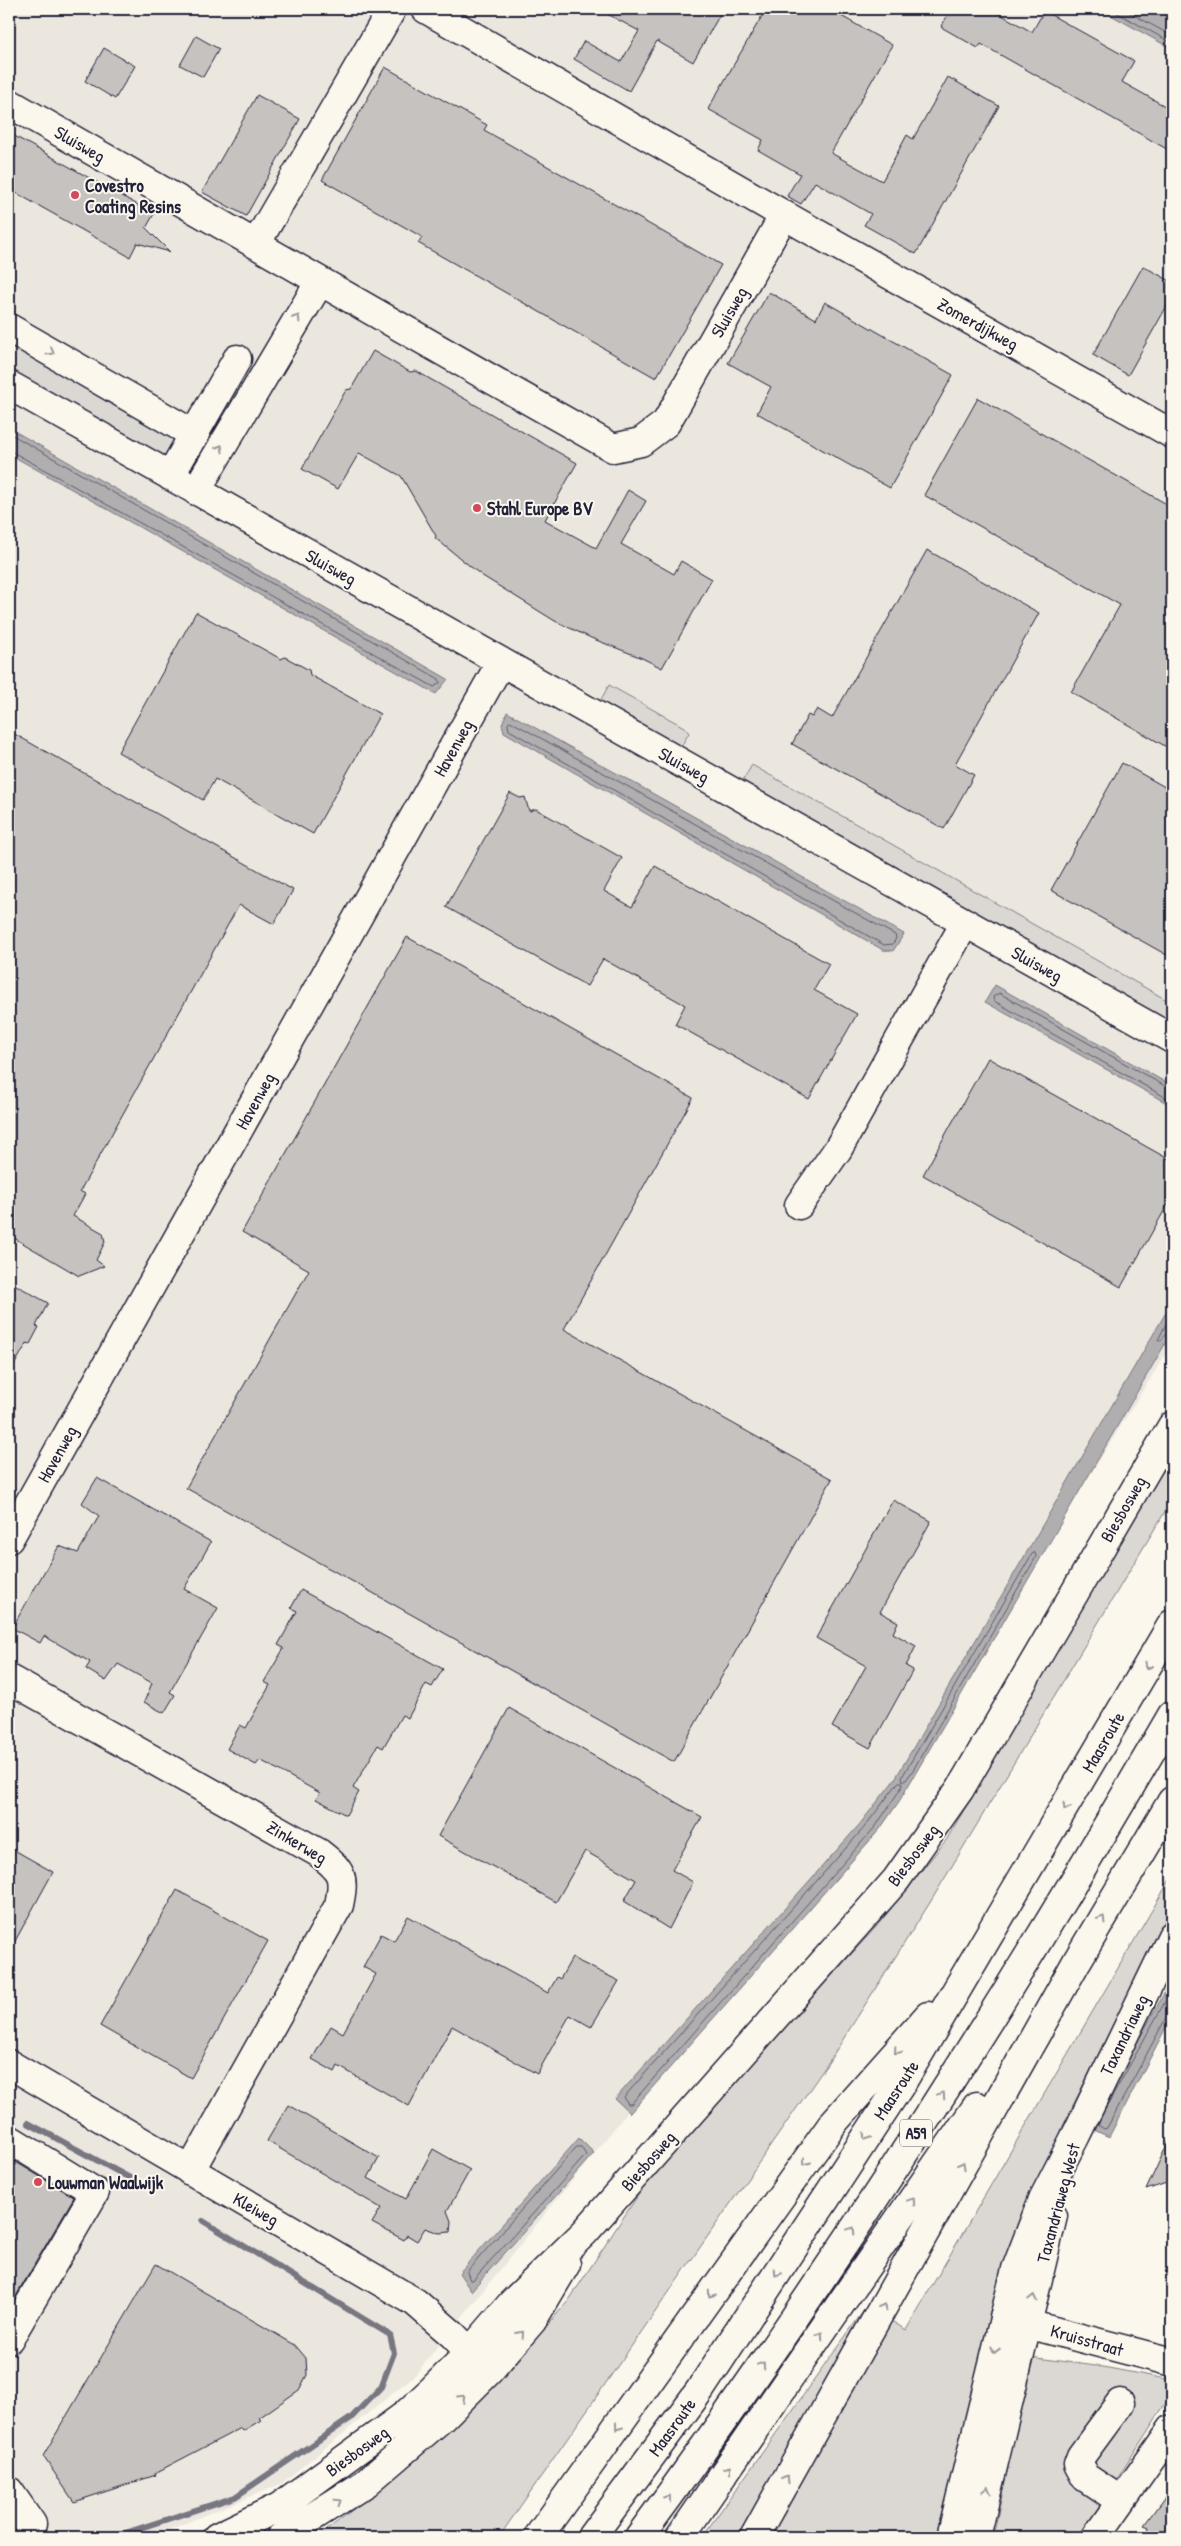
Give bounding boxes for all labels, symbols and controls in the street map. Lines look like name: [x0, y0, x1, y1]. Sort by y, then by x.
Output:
street label: Sluisweg: [50, 119, 110, 169]
place label: Covestro Coating Resins: [85, 173, 181, 220]
marker: Covestro Coating Resins: [69, 189, 81, 201]
street label: Sluisweg: [704, 282, 754, 342]
street label: Zomerdijkweg: [933, 291, 1023, 357]
one-way arrow: [291, 315, 301, 324]
one-way arrow: [46, 346, 55, 356]
one-way arrow: [214, 445, 224, 454]
place label: Stahl Europe BV: [487, 496, 593, 522]
marker: Stahl Europe BV: [471, 502, 483, 514]
street label: Sluisweg: [301, 543, 361, 591]
street label: Havenweg: [427, 715, 479, 781]
street label: Sluisweg: [654, 741, 714, 789]
street label: Sluisweg: [1007, 940, 1067, 988]
street label: Havenweg: [229, 1068, 281, 1134]
street label: Havenweg: [31, 1421, 83, 1487]
street label: Biesbosweg: [1094, 1471, 1152, 1547]
one-way arrow: [1144, 1661, 1154, 1670]
street label: Maasroute: [1076, 1707, 1130, 1777]
one-way arrow: [1062, 1801, 1072, 1810]
street label: Zinkerweg: [262, 1814, 332, 1870]
street label: Biesbosweg: [881, 1819, 945, 1891]
one-way arrow: [1095, 1915, 1105, 1924]
street label: Taxandriaweg: [1094, 1990, 1154, 2080]
one-way arrow: [893, 2046, 902, 2055]
street label: Maasroute: [867, 2055, 925, 2125]
one-way arrow: [936, 2091, 945, 2100]
road number: A59: [900, 2120, 932, 2146]
street label: Biesbosweg: [615, 2125, 681, 2197]
one-way arrow: [863, 2131, 872, 2141]
street label: Taxandriaweg West: [1030, 2140, 1086, 2266]
one-way arrow: [803, 2156, 812, 2166]
one-way arrow: [956, 2162, 966, 2171]
place label: Louwman Waalwijk: [48, 2170, 164, 2195]
marker: Louwman Waalwijk: [32, 2176, 44, 2188]
street label: Kleiweg: [229, 2186, 283, 2232]
one-way arrow: [906, 2197, 915, 2207]
one-way arrow: [846, 2226, 855, 2236]
one-way arrow: [774, 2267, 783, 2276]
one-way arrow: [708, 2288, 717, 2298]
one-way arrow: [1027, 2293, 1038, 2302]
one-way arrow: [877, 2303, 887, 2312]
street label: Kruisstraat: [1048, 2318, 1127, 2363]
one-way arrow: [515, 2331, 524, 2340]
one-way arrow: [814, 2331, 823, 2341]
one-way arrow: [990, 2345, 1001, 2354]
one-way arrow: [756, 2362, 765, 2371]
street label: Maasroute: [642, 2393, 702, 2461]
one-way arrow: [456, 2395, 465, 2404]
street label: Biesbosweg: [320, 2420, 394, 2482]
one-way arrow: [615, 2421, 623, 2430]
one-way arrow: [722, 2465, 731, 2474]
one-way arrow: [780, 2476, 790, 2485]
one-way arrow: [981, 2485, 992, 2494]
one-way arrow: [662, 2494, 671, 2504]
one-way arrow: [332, 2498, 341, 2508]

